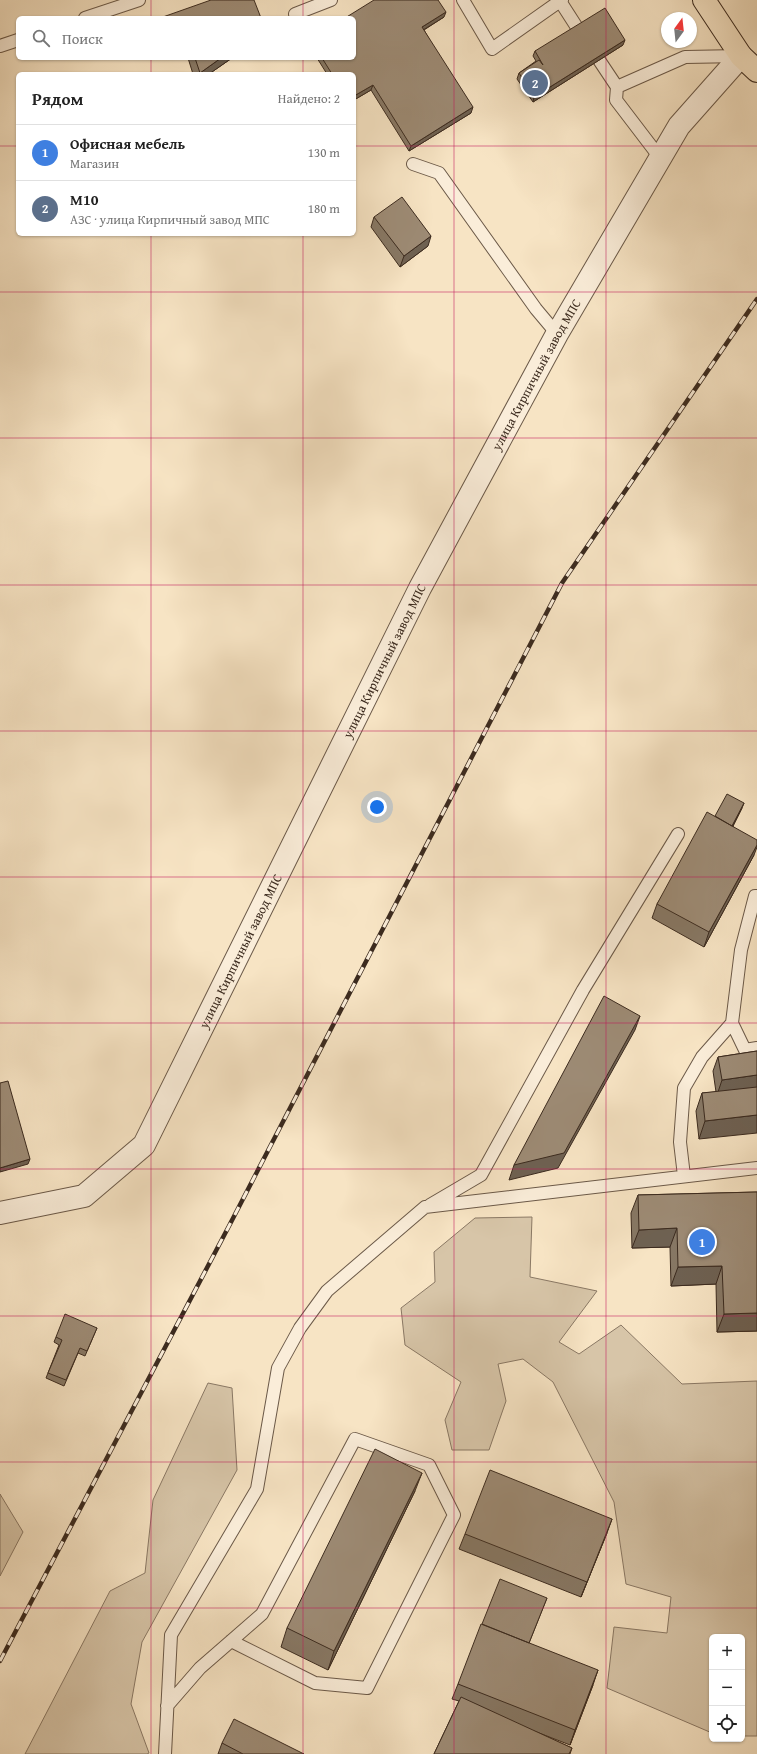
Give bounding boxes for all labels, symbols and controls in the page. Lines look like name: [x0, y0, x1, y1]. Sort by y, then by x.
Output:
north arrow: [661, 12, 697, 48]
search box: [16, 16, 356, 60]
icon: search: [30, 27, 52, 49]
text: Поиск: [62, 28, 103, 49]
pin: 2: [522, 68, 548, 98]
text: Рядом: [32, 86, 83, 111]
text: Найдено: 2: [278, 89, 340, 108]
text: Офисная мебель: [70, 133, 185, 154]
text: 1: [42, 143, 48, 162]
text: 130 m: [308, 143, 340, 162]
text: Магазин: [70, 154, 119, 173]
text: M10: [70, 189, 98, 210]
text: 2: [42, 199, 48, 218]
text: 180 m: [308, 199, 340, 218]
text: АЗС · улица Кирпичный завод МПС: [70, 210, 270, 229]
street label: улица Кирпичный завод МПС: [486, 295, 586, 455]
street label: улица Кирпичный завод МПС: [338, 580, 431, 742]
your location: [367, 797, 387, 817]
street label: улица Кирпичный завод МПС: [194, 871, 287, 1033]
pin: 1: [689, 1227, 715, 1257]
map controls: [709, 1634, 745, 1742]
button: +: [709, 1634, 745, 1670]
button: −: [709, 1670, 745, 1706]
button: locate: [709, 1706, 745, 1742]

